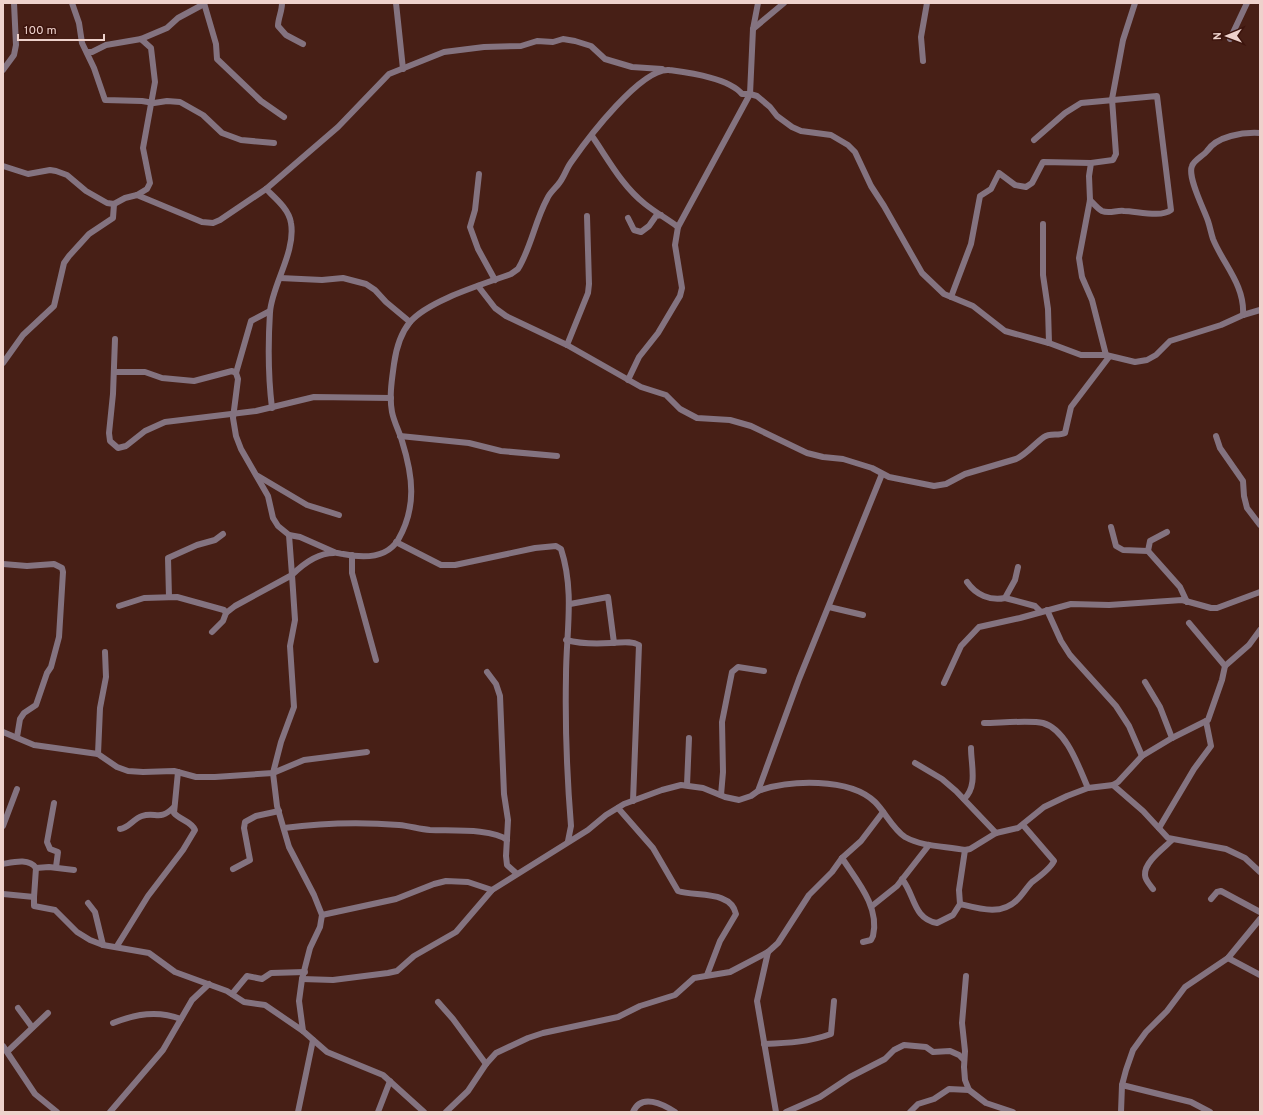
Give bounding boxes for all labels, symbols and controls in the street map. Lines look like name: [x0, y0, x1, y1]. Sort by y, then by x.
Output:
scale bar: [18, 16, 104, 42]
north arrow: [1207, 16, 1247, 56]
text: 100 m: [24, 23, 57, 39]
text: N: [1211, 32, 1225, 40]

